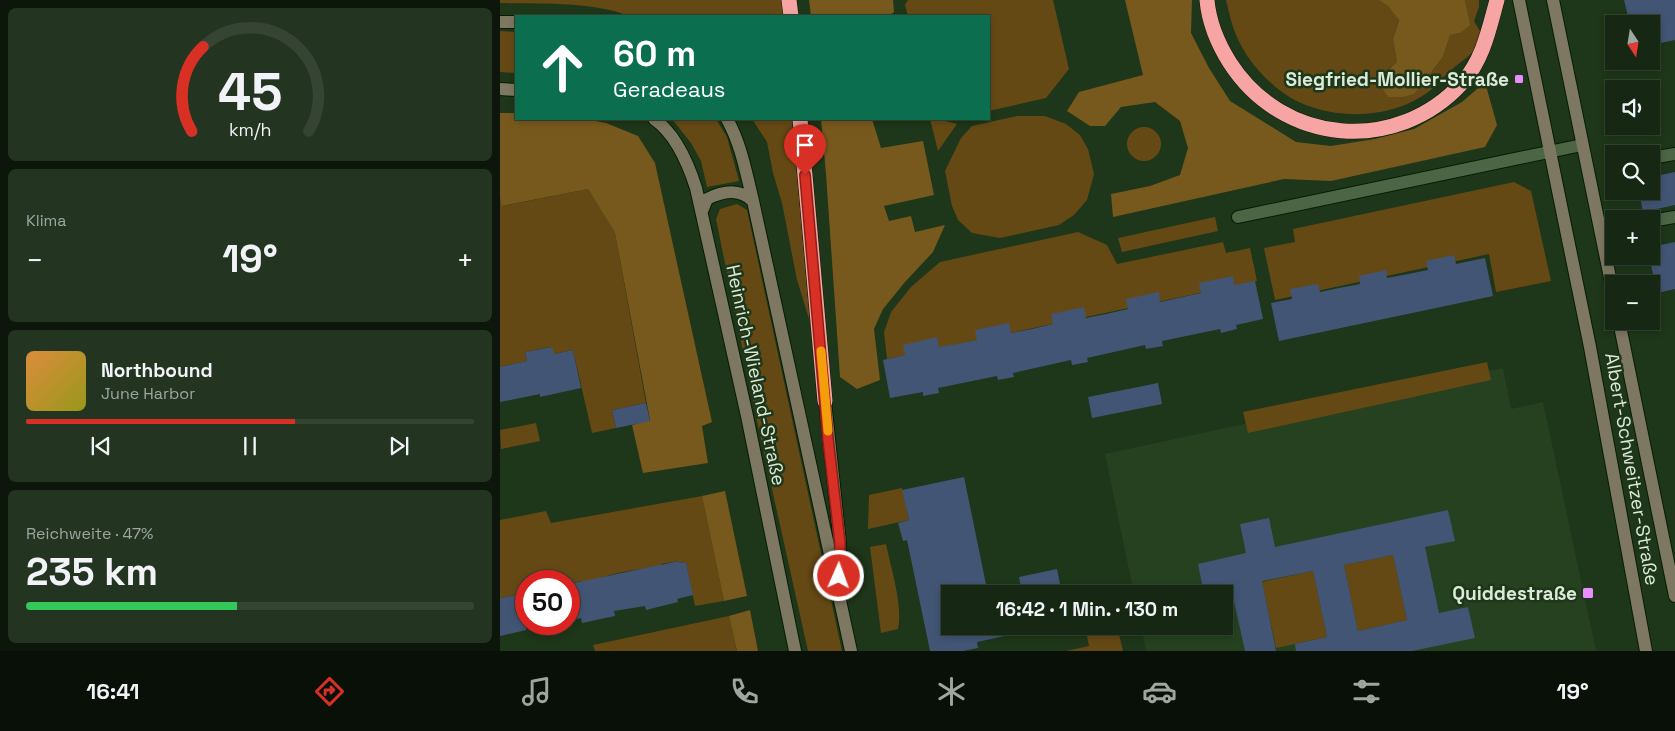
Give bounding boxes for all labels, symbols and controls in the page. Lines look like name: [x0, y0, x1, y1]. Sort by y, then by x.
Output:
north arrow: [1605, 15, 1660, 70]
map controls: [1605, 15, 1660, 330]
text: 60 m: [613, 32, 696, 76]
icon: ahead: [530, 35, 595, 100]
text: 45: [218, 59, 282, 125]
place label: Siegfried-Mollier-Straße: [1285, 67, 1509, 92]
marker: Siegfried-Mollier-Straße: [1513, 73, 1525, 85]
text: Geradeaus: [613, 75, 725, 103]
button: sound: [1605, 80, 1660, 135]
text: km/h: [229, 118, 271, 141]
pin: [784, 124, 826, 175]
icon: arrive: [791, 131, 819, 159]
button: search: [1605, 145, 1660, 200]
text: Klima: [26, 210, 67, 231]
button: +: [1605, 210, 1660, 265]
text: 19°: [222, 235, 278, 283]
text: −: [26, 242, 43, 278]
text: +: [457, 242, 474, 278]
street label: Heinrich-Wieland-Straße: [720, 262, 792, 488]
button: −: [1605, 275, 1660, 330]
street label: Albert-Schweitzer-Straße: [1599, 351, 1665, 587]
text: Northbound: [101, 358, 213, 383]
text: June Harbor: [101, 383, 195, 404]
icon: previous: [87, 432, 115, 460]
icon: pause: [236, 432, 264, 460]
icon: next: [385, 432, 413, 460]
text: Reichweite · 47%: [26, 523, 153, 544]
text: 235 km: [26, 548, 158, 596]
position arrow: [812, 549, 864, 601]
speed limit sign: 50: [515, 570, 580, 635]
place label: Quiddestraße: [1452, 581, 1577, 606]
marker: Quiddestraße: [1581, 586, 1595, 600]
text: 16:42 · 1 Min. · 130 m: [996, 597, 1178, 622]
icon: directions: [312, 674, 347, 709]
icon: music: [519, 674, 554, 709]
icon: phone: [727, 674, 762, 709]
icon: climate: [934, 674, 969, 709]
icon: car: [1142, 674, 1177, 709]
icon: filters: [1349, 674, 1384, 709]
text: 16:41: [86, 677, 139, 705]
text: 19°: [1556, 677, 1589, 705]

